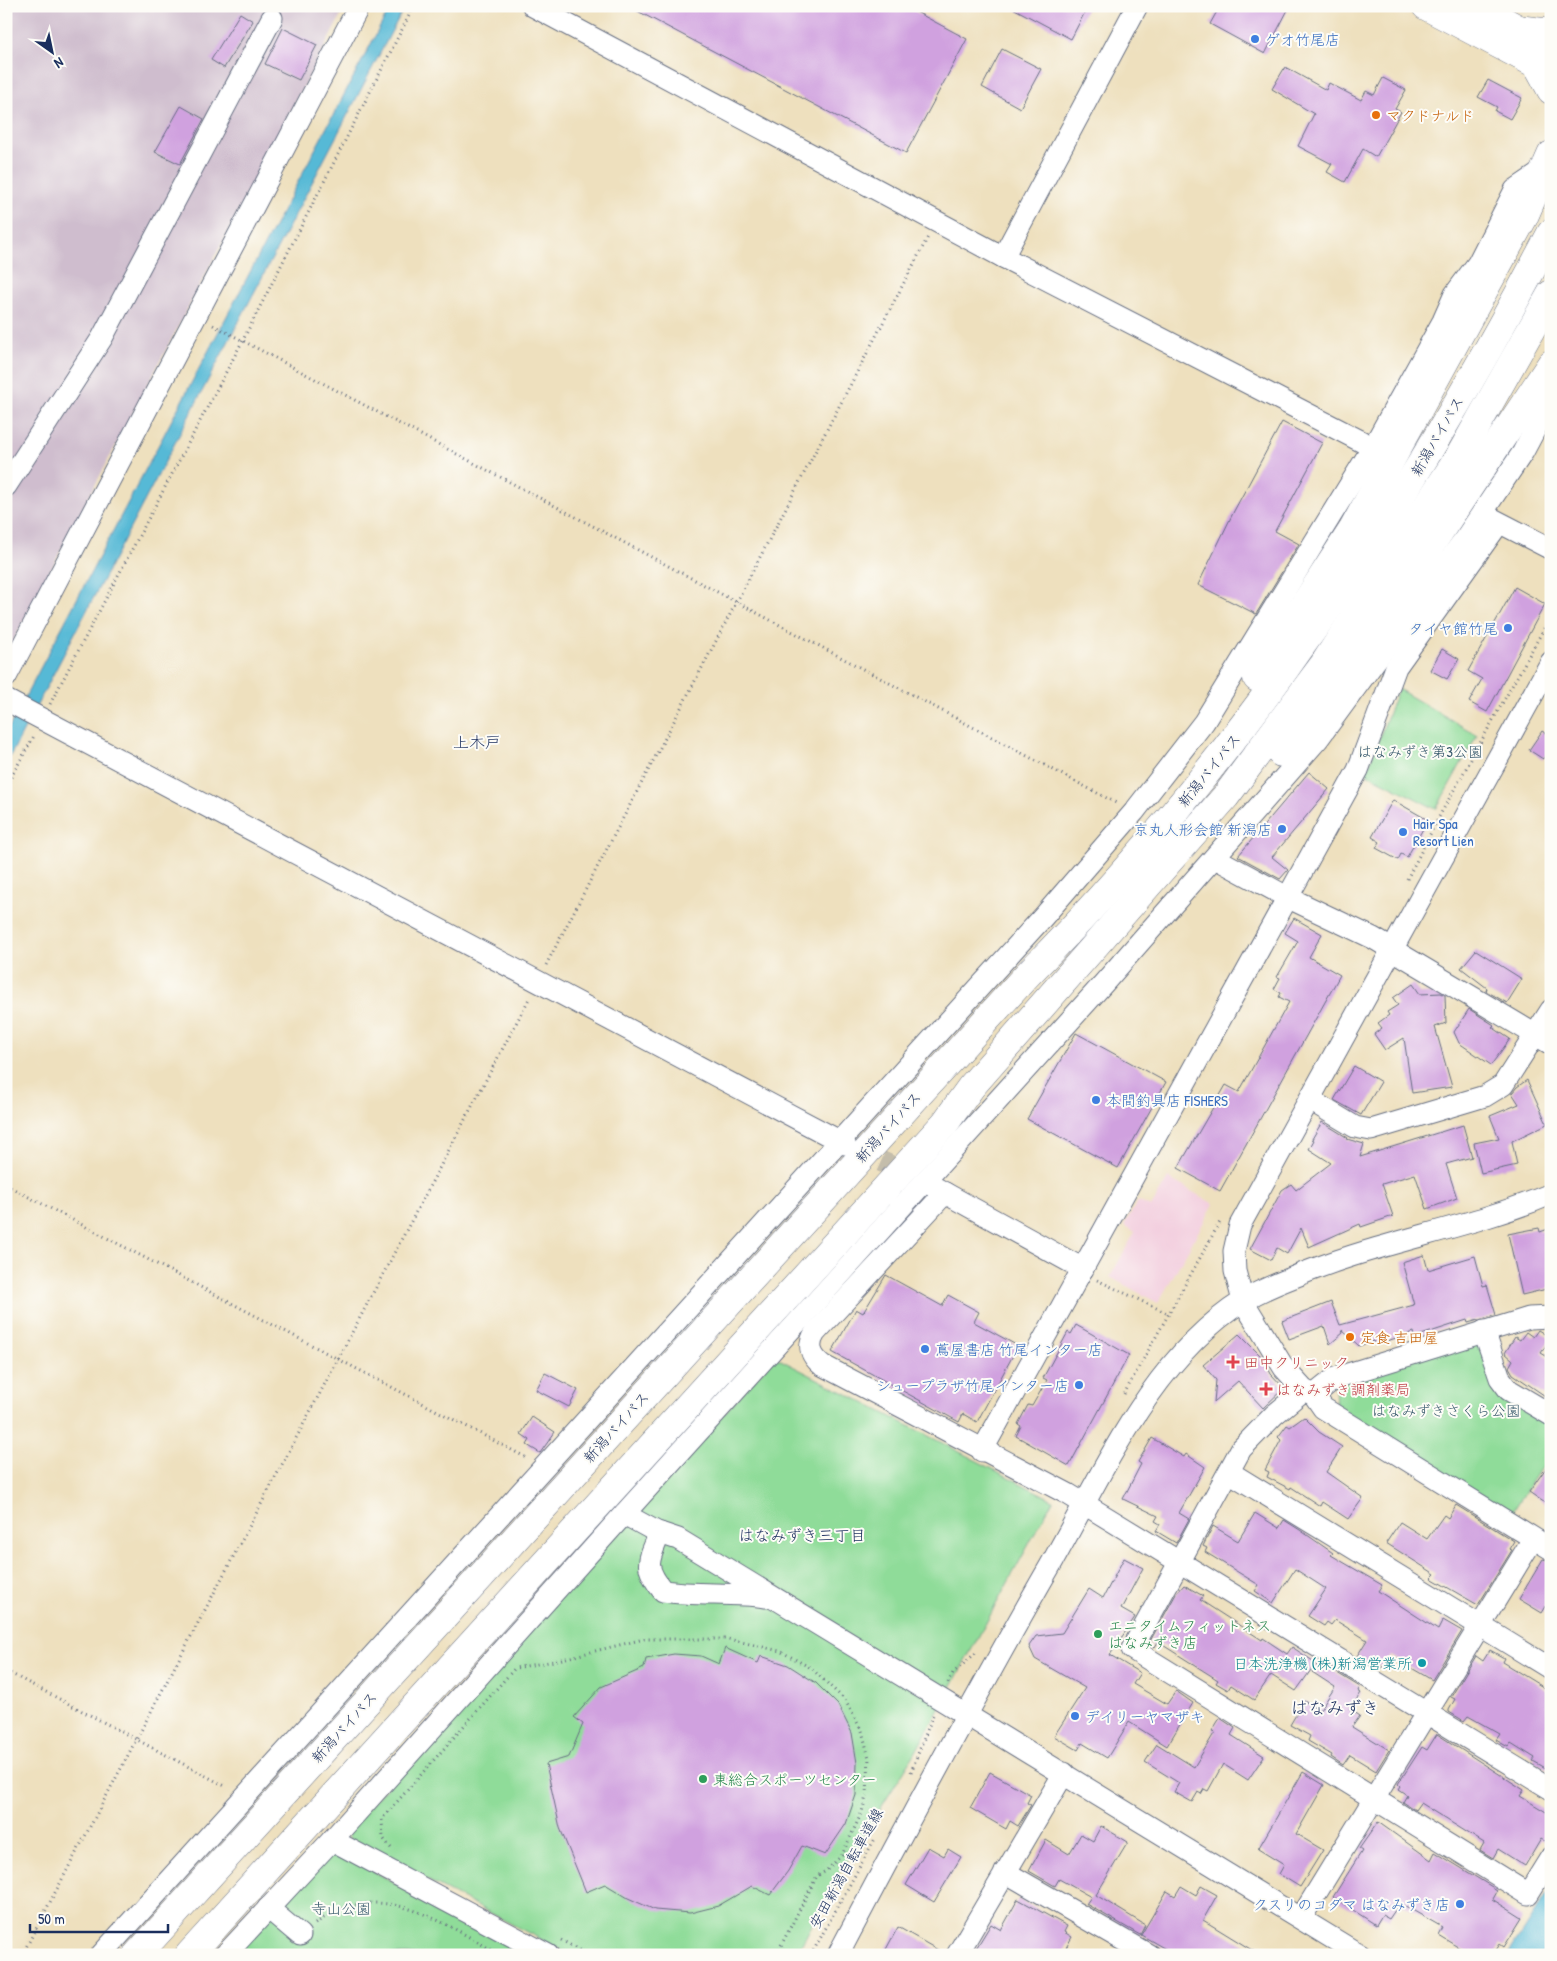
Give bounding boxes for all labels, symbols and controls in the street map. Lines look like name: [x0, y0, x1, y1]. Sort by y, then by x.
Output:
north arrow: [28, 28, 78, 78]
place label: ゲオ竹尾店: [1265, 29, 1340, 50]
marker: ゲオ竹尾店: [1249, 33, 1261, 45]
text: N: [51, 53, 68, 74]
place label: マクドナルド: [1386, 105, 1475, 126]
marker: マクドナルド: [1370, 109, 1382, 121]
street label: 新潟バイパス: [1405, 392, 1469, 480]
place label: タイヤ館竹尾: [1409, 618, 1498, 639]
marker: タイヤ館竹尾: [1502, 622, 1514, 634]
street label: 新潟バイパス: [1173, 729, 1245, 811]
district label: 上木戸: [453, 731, 501, 753]
park label: はなみずき第3公園: [1357, 741, 1483, 762]
place label: Hair Spa Resort Lien: [1413, 813, 1474, 851]
place label: 京丸人形会館 新潟店: [1134, 819, 1272, 840]
marker: 京丸人形会館 新潟店: [1276, 823, 1288, 835]
marker: Hair Spa Resort Lien: [1397, 826, 1409, 838]
street label: 新潟バイパス: [850, 1087, 926, 1167]
place label: 本間釣具店 FISHERS: [1106, 1090, 1228, 1111]
marker: 本間釣具店 FISHERS: [1090, 1094, 1102, 1106]
place label: 定食 吉田屋: [1360, 1327, 1438, 1348]
marker: 定食 吉田屋: [1344, 1331, 1356, 1343]
place label: 蔦屋書店 竹尾インター店: [935, 1339, 1103, 1360]
marker: 蔦屋書店 竹尾インター店: [919, 1343, 931, 1355]
place label: 田中クリニック: [1244, 1352, 1349, 1373]
marker: 田中クリニック: [1226, 1355, 1240, 1369]
place label: シュープラザ竹尾インター店: [876, 1375, 1069, 1396]
marker: シュープラザ竹尾インター店: [1073, 1379, 1085, 1391]
place label: はなみずき調剤薬局: [1276, 1379, 1410, 1400]
marker: はなみずき調剤薬局: [1260, 1383, 1272, 1395]
street label: 新潟バイパス: [578, 1387, 654, 1467]
park label: はなみずきさくら公園: [1371, 1400, 1521, 1421]
district label: はなみずき三丁目: [738, 1524, 866, 1546]
place label: エニタイムフィットネス はなみずき店: [1108, 1615, 1271, 1653]
marker: エニタイムフィットネス はなみずき店: [1092, 1628, 1104, 1640]
place label: 日本洗浄機 (株)新潟営業所: [1233, 1653, 1412, 1674]
marker: 日本洗浄機 (株)新潟営業所: [1416, 1657, 1428, 1669]
street label: 新潟バイパス: [306, 1687, 382, 1767]
district label: はなみずき: [1290, 1695, 1380, 1720]
place label: デイリーヤマザキ: [1085, 1706, 1204, 1727]
marker: デイリーヤマザキ: [1069, 1710, 1081, 1722]
place label: 東総合スポーツセンター: [713, 1769, 877, 1790]
marker: 東総合スポーツセンター: [697, 1773, 709, 1785]
street label: 安田新潟自転車道線: [804, 1804, 888, 1932]
place label: クスリのコダマ はなみずき店: [1252, 1894, 1450, 1915]
park label: 寺山公園: [311, 1898, 371, 1919]
marker: クスリのコダマ はなみずき店: [1454, 1898, 1466, 1910]
scale bar: [30, 1901, 168, 1933]
text: 50 m: [38, 1908, 65, 1929]

